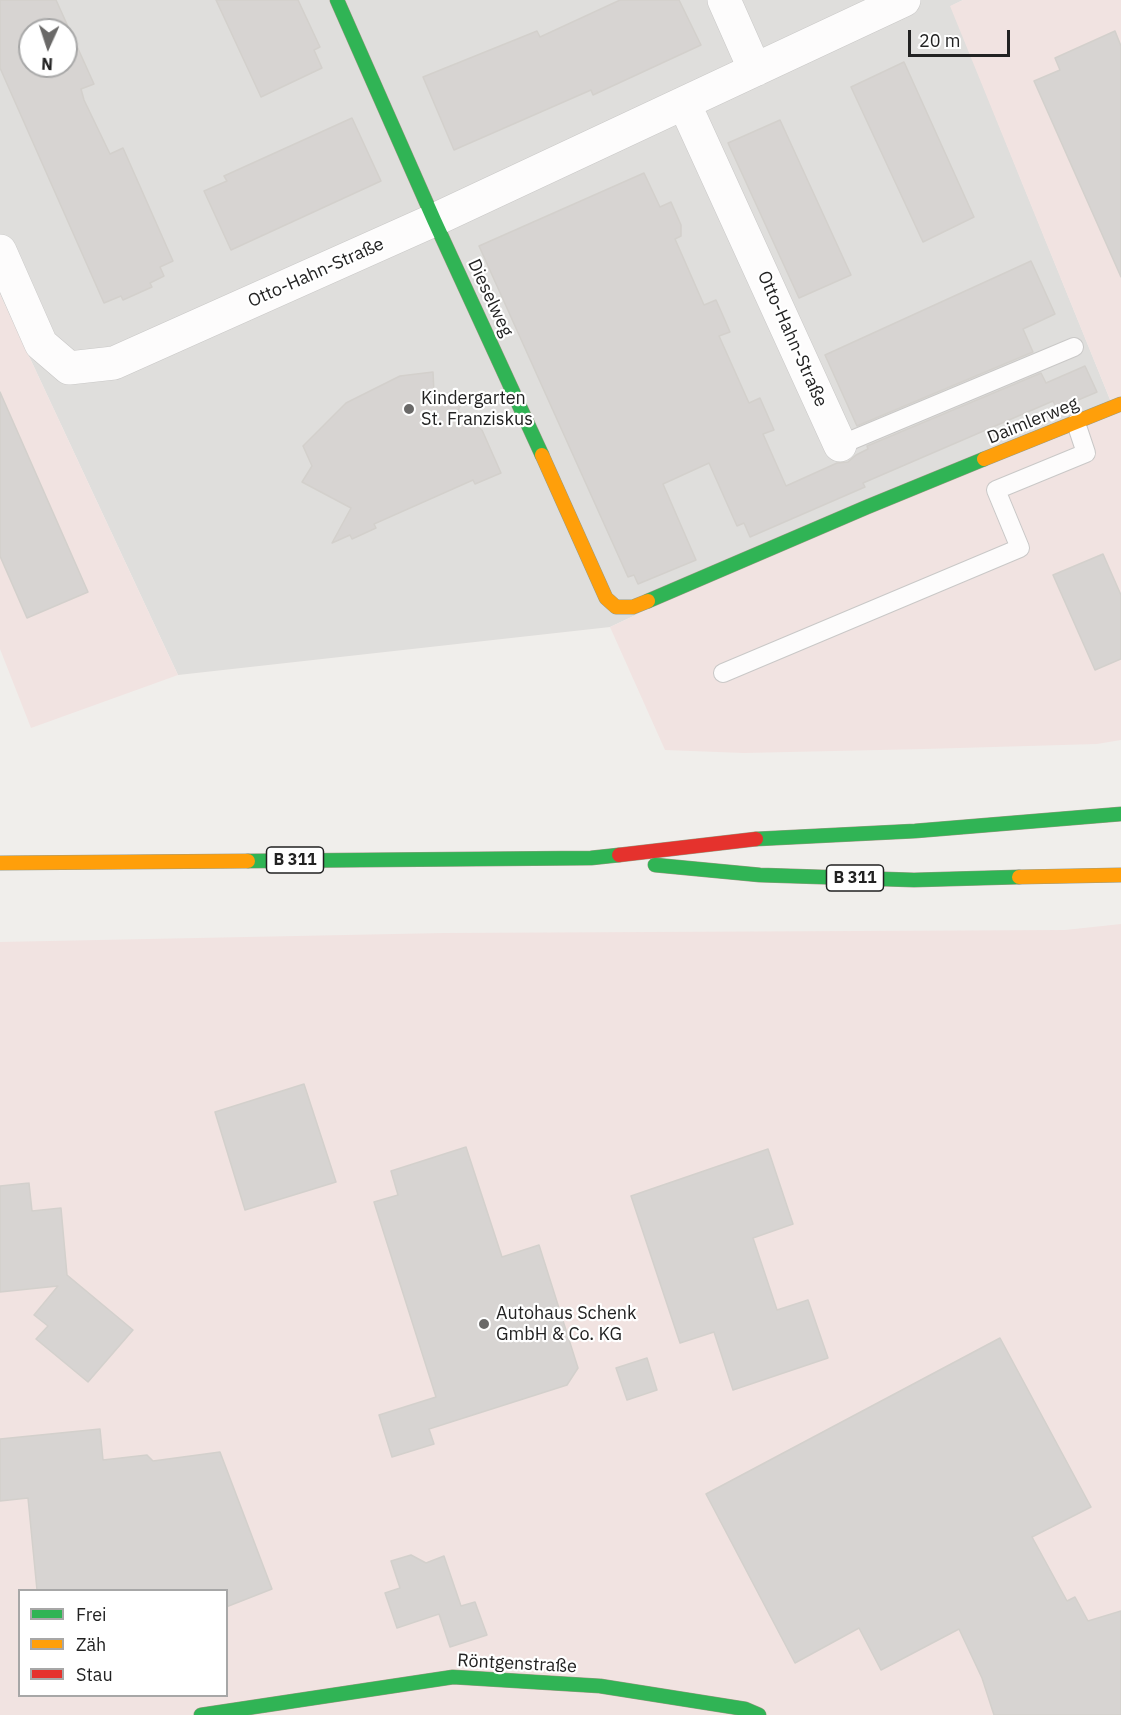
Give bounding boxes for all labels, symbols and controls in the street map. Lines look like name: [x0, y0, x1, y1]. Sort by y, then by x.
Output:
north arrow: [18, 18, 78, 78]
scale bar: [911, 18, 1013, 56]
text: 20 m: [919, 29, 961, 52]
text: N: [41, 54, 53, 74]
street label: Otto-Hahn-Straße: [245, 233, 387, 313]
street label: Dieselweg: [463, 256, 517, 340]
street label: Otto-Hahn-Straße: [752, 268, 832, 410]
place label: Kindergarten St. Franziskus: [421, 388, 533, 430]
street label: Daimlerweg: [984, 393, 1082, 449]
marker: Kindergarten St. Franziskus: [402, 402, 416, 416]
road number: B 311: [266, 847, 324, 873]
road number: B 311: [826, 865, 884, 891]
place label: Autohaus Schenk GmbH & Co. KG: [496, 1303, 636, 1346]
marker: Autohaus Schenk GmbH & Co. KG: [477, 1317, 491, 1331]
legend: [18, 1589, 228, 1697]
text: Frei: [76, 1603, 107, 1626]
text: Zäh: [76, 1633, 106, 1656]
street label: Röntgenstraße: [457, 1650, 577, 1678]
text: Stau: [76, 1663, 113, 1686]

